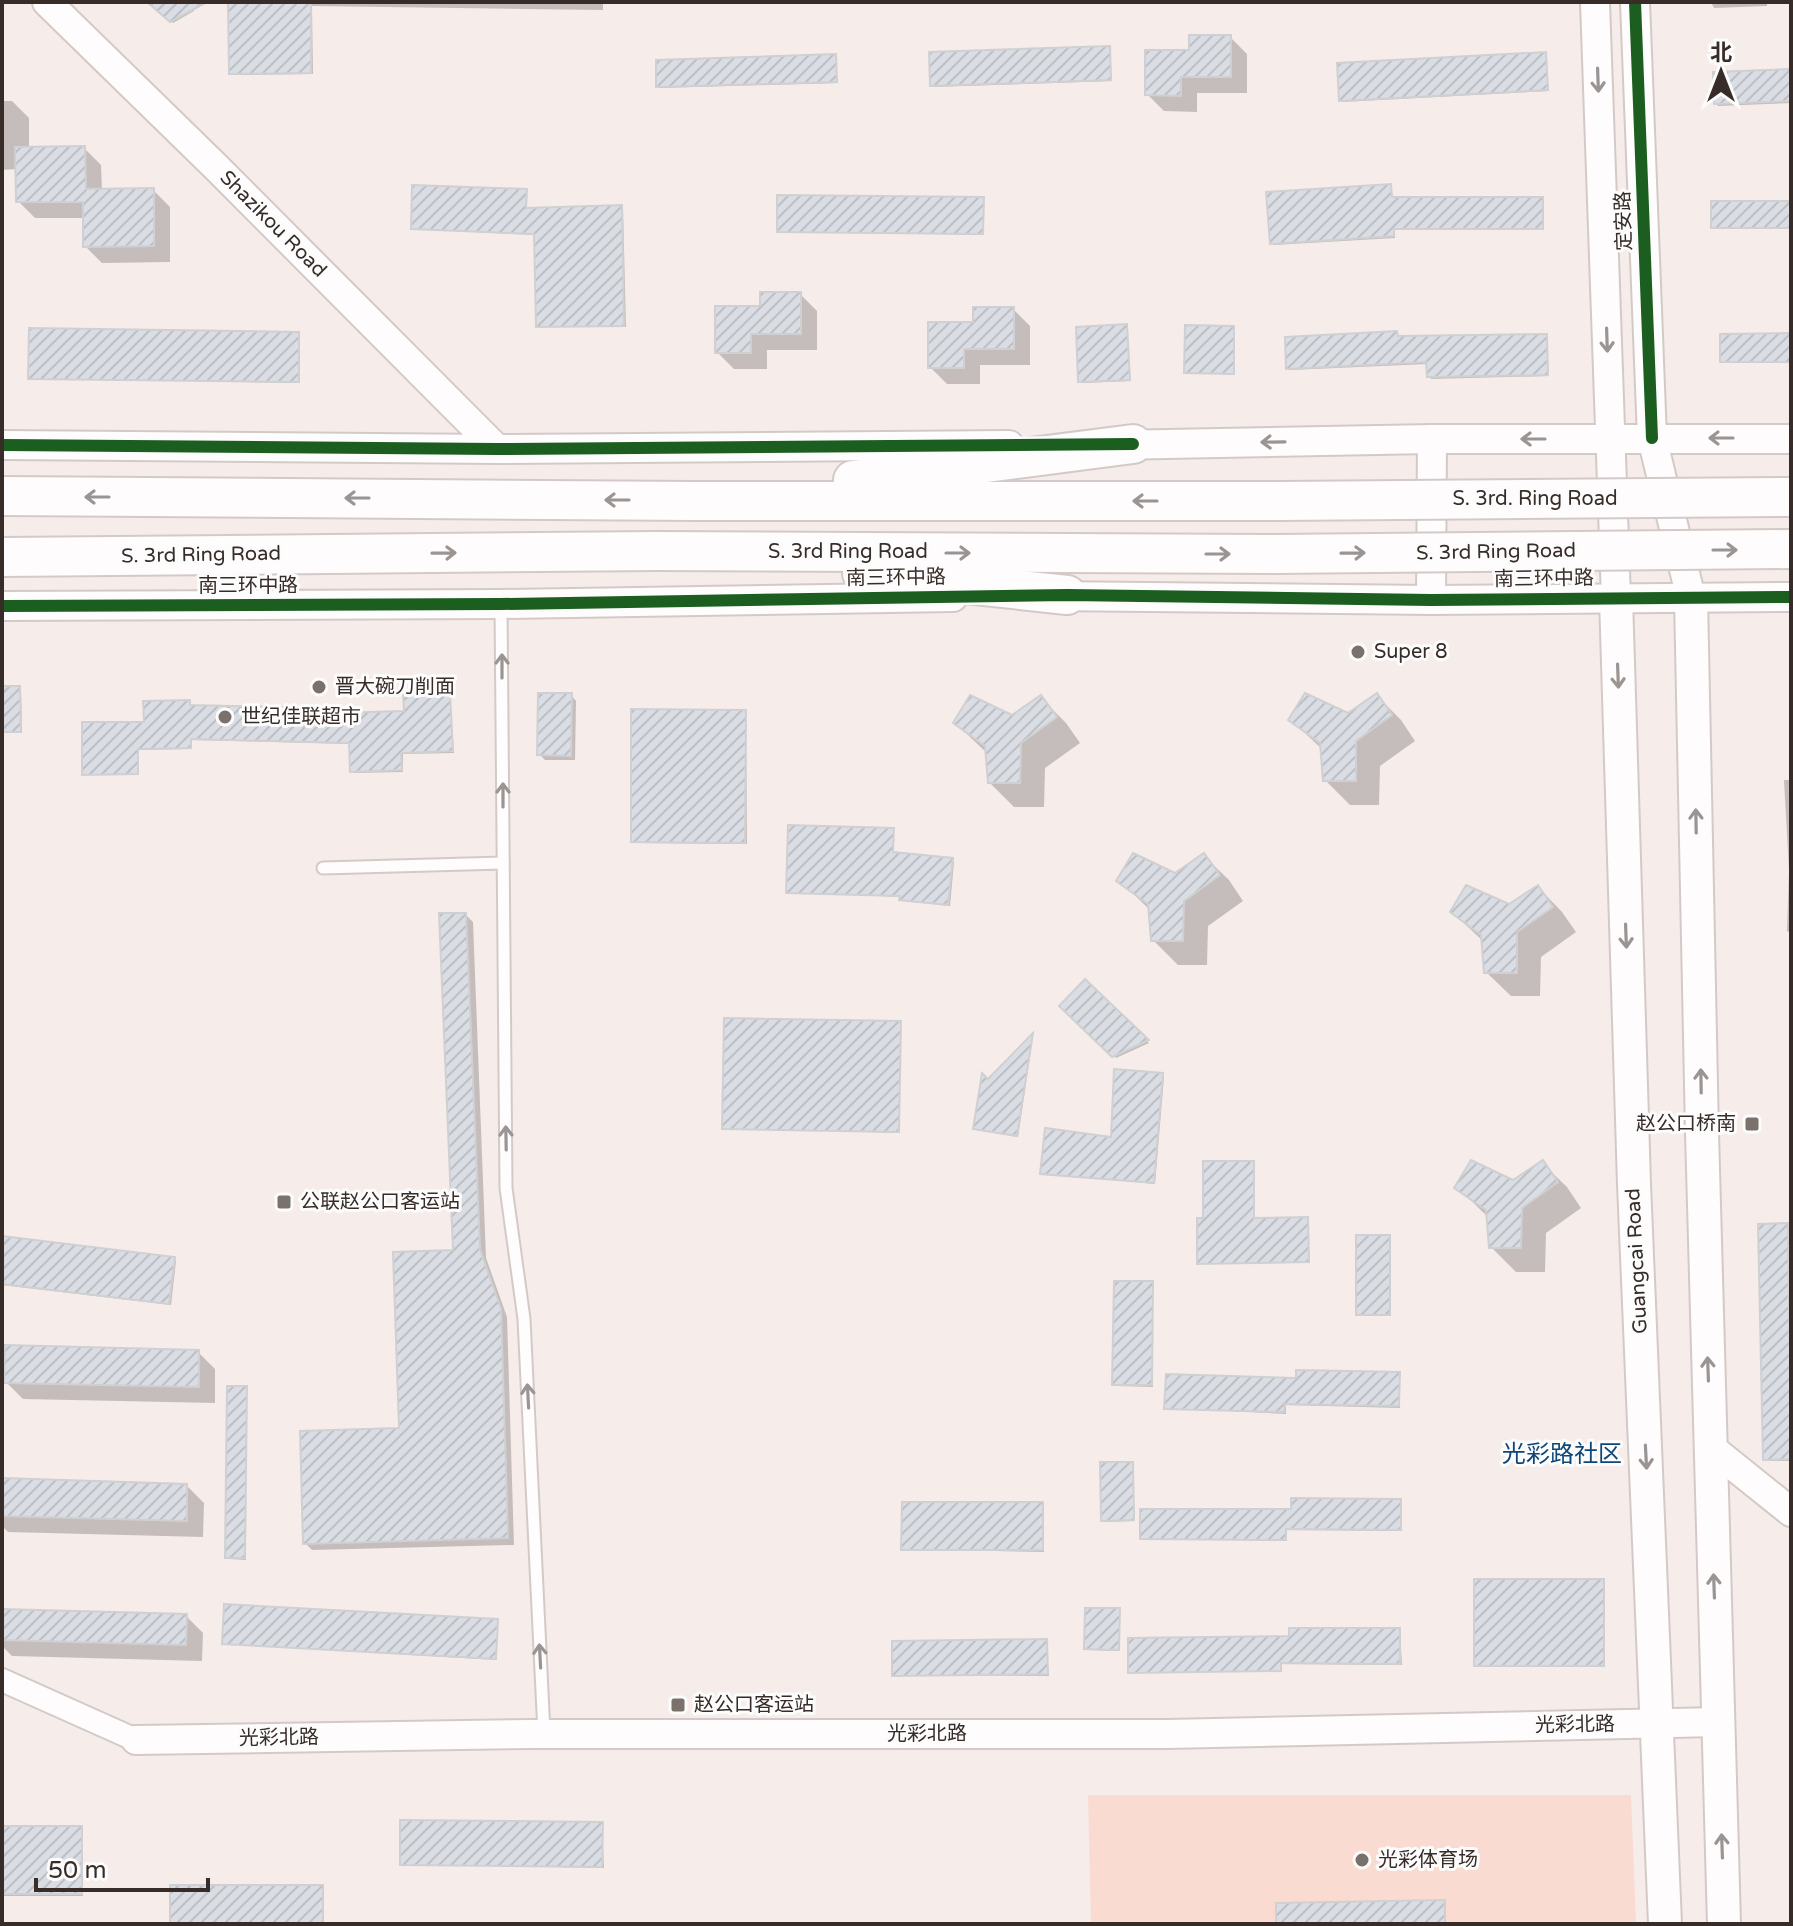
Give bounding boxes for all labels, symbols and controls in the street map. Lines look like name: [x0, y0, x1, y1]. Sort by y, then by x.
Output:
north arrow: [1681, 32, 1761, 112]
text: 北: [1710, 40, 1732, 66]
one-way arrow: [1591, 66, 1606, 93]
street label: Shazikou Road: [215, 166, 331, 282]
street label: 定安路: [1611, 191, 1637, 251]
one-way arrow: [1600, 326, 1615, 353]
one-way arrow: [1520, 431, 1547, 447]
one-way arrow: [1708, 431, 1735, 446]
one-way arrow: [1260, 434, 1287, 450]
street label: S. 3rd. Ring Road: [1452, 487, 1618, 511]
one-way arrow: [84, 489, 111, 504]
one-way arrow: [344, 490, 371, 506]
one-way arrow: [604, 492, 631, 508]
one-way arrow: [1132, 493, 1159, 509]
street label: S. 3rd Ring Road: [1416, 539, 1576, 565]
street label: S. 3rd Ring Road: [768, 540, 928, 564]
street label: S. 3rd Ring Road: [121, 542, 281, 568]
one-way arrow: [1711, 542, 1738, 558]
one-way arrow: [430, 545, 457, 561]
one-way arrow: [944, 545, 971, 560]
one-way arrow: [1339, 545, 1366, 561]
one-way arrow: [1204, 546, 1231, 562]
street label: 南三环中路: [846, 565, 946, 591]
street label: 南三环中路: [1494, 566, 1594, 592]
street label: 南三环中路: [198, 574, 298, 598]
place label: Super 8: [1374, 640, 1448, 664]
marker: Super 8: [1349, 643, 1367, 661]
one-way arrow: [494, 653, 510, 680]
one-way arrow: [1611, 662, 1626, 689]
place label: 晋大碗刀削面: [335, 675, 455, 699]
marker: 晋大碗刀削面: [310, 678, 328, 696]
place label: 世纪佳联超市: [241, 705, 361, 729]
marker: 世纪佳联超市: [216, 708, 234, 726]
one-way arrow: [495, 782, 511, 809]
one-way arrow: [1688, 808, 1703, 835]
one-way arrow: [1619, 922, 1634, 949]
one-way arrow: [1693, 1068, 1708, 1095]
place label: 赵公口桥南: [1636, 1112, 1736, 1136]
marker: 赵公口桥南: [1743, 1115, 1761, 1133]
one-way arrow: [498, 1125, 513, 1152]
street label: Guangcai Road: [1621, 1188, 1653, 1334]
place label: 公联赵公口客运站: [300, 1190, 460, 1214]
marker: 公联赵公口客运站: [275, 1193, 293, 1211]
one-way arrow: [1700, 1356, 1715, 1383]
one-way arrow: [520, 1383, 535, 1410]
district label: 光彩路社区: [1502, 1440, 1622, 1469]
one-way arrow: [1638, 1443, 1653, 1470]
one-way arrow: [1706, 1573, 1722, 1600]
one-way arrow: [532, 1643, 547, 1670]
place label: 赵公口客运站: [694, 1693, 814, 1717]
marker: 赵公口客运站: [669, 1696, 687, 1714]
street label: 光彩北路: [1535, 1712, 1615, 1738]
street label: 光彩北路: [887, 1722, 967, 1746]
street label: 光彩北路: [239, 1725, 319, 1751]
one-way arrow: [1714, 1833, 1729, 1860]
scale bar: [36, 1842, 208, 1892]
place label: 光彩体育场: [1378, 1848, 1478, 1872]
marker: 光彩体育场: [1353, 1851, 1371, 1869]
text: 50 m: [48, 1856, 106, 1885]

